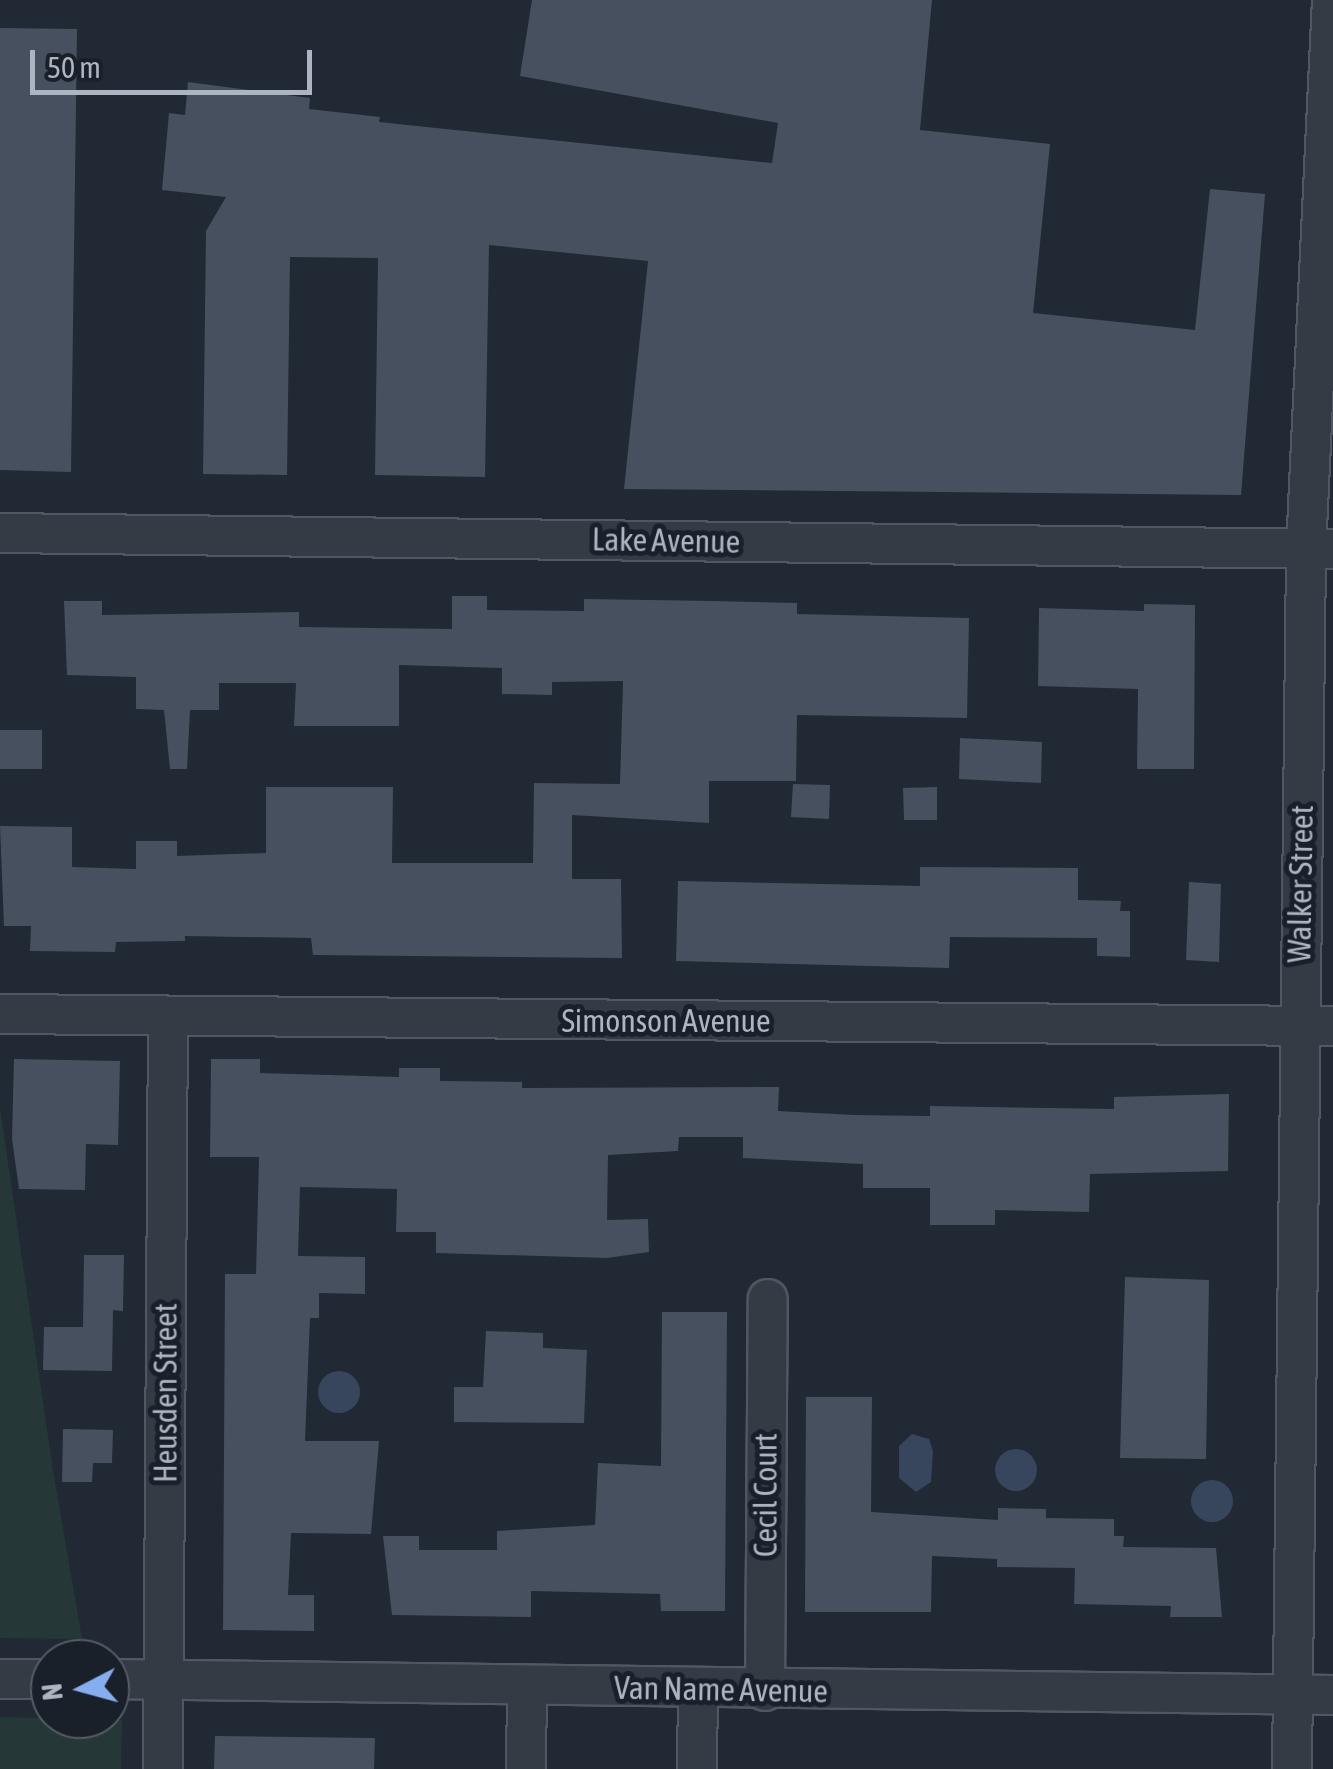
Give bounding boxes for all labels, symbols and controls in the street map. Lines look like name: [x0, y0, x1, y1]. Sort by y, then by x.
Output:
scale bar: [35, 30, 318, 92]
text: 50 m: [47, 50, 101, 84]
street label: Lake Avenue: [592, 521, 740, 561]
street label: Walker Street: [1280, 805, 1322, 963]
street label: Simonson Avenue: [561, 1002, 771, 1040]
street label: Heusden Street: [147, 1303, 185, 1483]
street label: Cecil Court: [747, 1433, 785, 1557]
north arrow: [30, 1639, 130, 1739]
street label: Van Name Avenue: [614, 1669, 828, 1711]
text: N: [35, 1682, 69, 1702]

